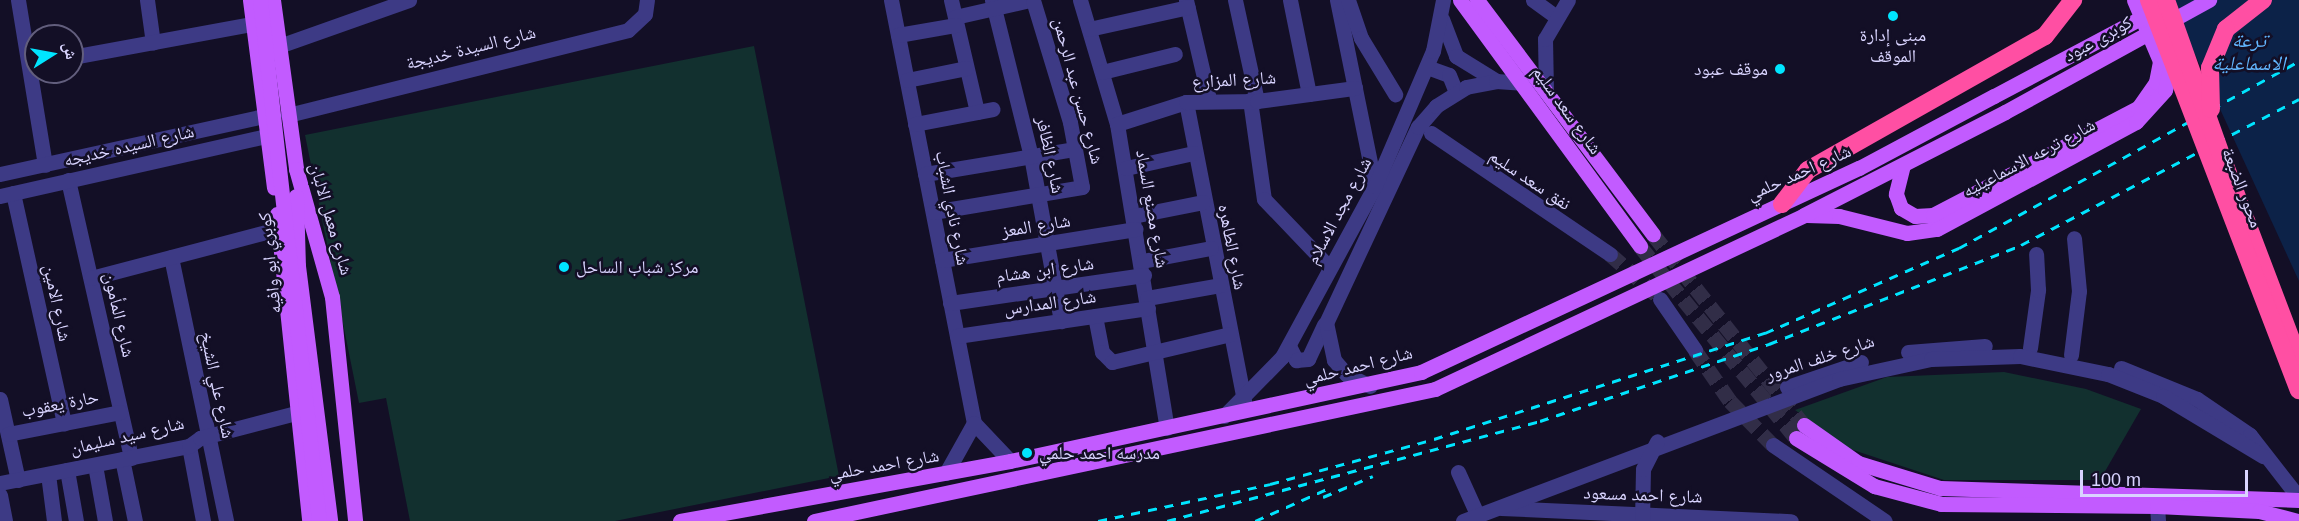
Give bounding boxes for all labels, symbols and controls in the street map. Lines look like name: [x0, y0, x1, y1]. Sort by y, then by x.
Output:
marker: مبنى إدارة الموقف: [1886, 9, 1900, 23]
street label: كوبرى عبود: [2060, 12, 2136, 66]
street label: شارع حسن عبد الرحمن: [1048, 15, 1108, 167]
street label: شارع السيدة خديجة: [404, 21, 538, 75]
north arrow: [24, 24, 84, 84]
place label: مبنى إدارة الموقف: [1860, 25, 1926, 68]
water label: ترعة الاسماعلية: [2213, 28, 2285, 75]
text: ش: [60, 41, 80, 61]
place label: موقف عبود: [1694, 58, 1768, 80]
street label: شارع سعد سليم: [1528, 61, 1606, 159]
marker: موقف عبود: [1773, 62, 1787, 76]
street label: شارع المزارع: [1191, 67, 1277, 93]
street label: شارع ترعه الاسماعيليه: [1959, 114, 2099, 202]
street label: شارع الظافر: [1031, 115, 1069, 195]
street label: شارع السيده خديجه: [62, 121, 196, 171]
street label: شارع احمد حلمي: [1744, 140, 1854, 206]
street label: نفق سعد سليم: [1485, 145, 1575, 215]
street label: محور الضبعة: [2217, 145, 2267, 231]
street label: شارع مصنع السماد: [1131, 148, 1173, 270]
street label: شارع نادي الشباب: [930, 149, 974, 267]
street label: شارع مجد الاسلام: [1302, 154, 1376, 268]
street label: شارع معمل الالبان: [305, 160, 357, 278]
street label: شارع الطاهره: [1213, 202, 1251, 292]
street label: شارع المعز: [1000, 210, 1072, 242]
street label: كوبري ابو وافيه: [254, 211, 286, 315]
street label: شارع ابن هشام: [995, 252, 1095, 288]
place label: مركز شباب الساحل: [576, 256, 698, 278]
marker: مركز شباب الساحل: [557, 260, 571, 274]
street label: شارع الامين: [38, 263, 76, 343]
street label: شارع المأمون: [99, 270, 139, 360]
street label: شارع المدارس: [1003, 286, 1097, 320]
street label: شارع علي الشيخ: [195, 330, 239, 440]
street label: شارع خلف المرور: [1763, 330, 1877, 386]
street label: شارع احمد حلمي: [1301, 342, 1415, 390]
street label: حارة يعقوب: [20, 386, 100, 422]
street label: شارع سيد سليمان: [68, 412, 186, 460]
place label: مدرسه احمد حلمي: [1039, 442, 1160, 464]
street label: شارع احمد حلمي: [827, 445, 941, 485]
marker: مدرسه احمد حلمي: [1020, 446, 1034, 460]
scale bar: [2083, 458, 2251, 496]
text: 100 m: [2091, 470, 2141, 490]
street label: شارع احمد مسعود: [1583, 482, 1703, 508]

